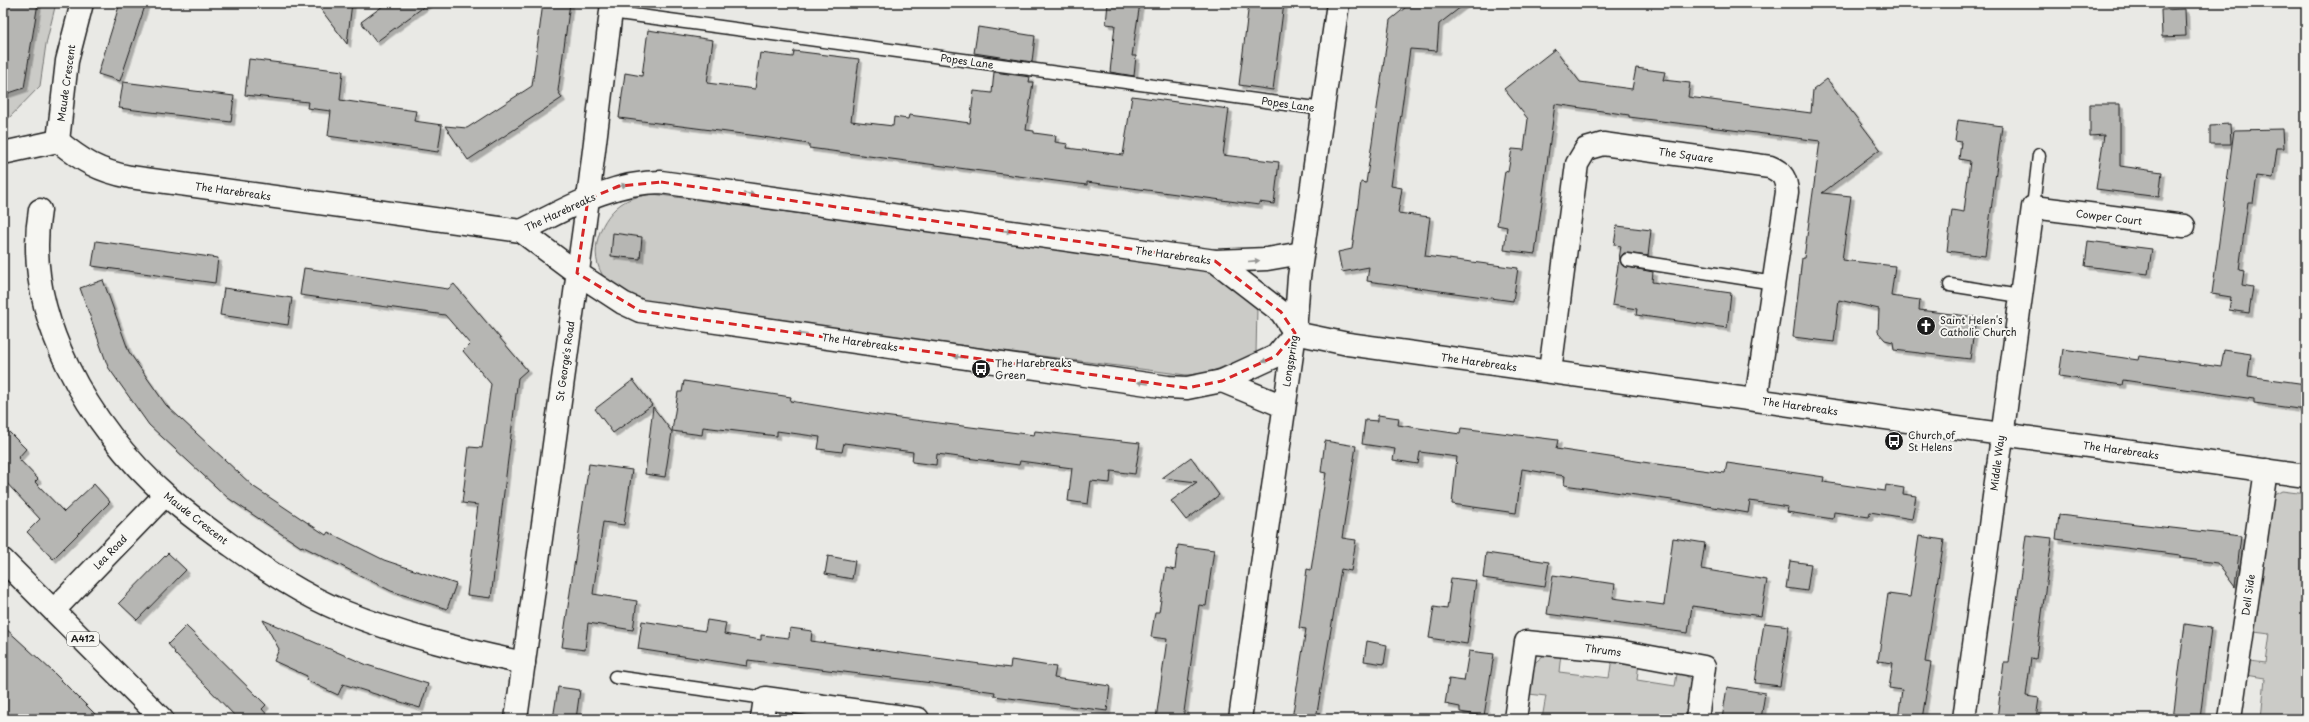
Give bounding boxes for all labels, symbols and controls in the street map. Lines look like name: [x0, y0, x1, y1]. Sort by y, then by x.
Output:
street label: Maude Crescent: [53, 43, 78, 122]
street label: Popes Lane: [939, 49, 995, 72]
street label: Popes Lane: [1260, 92, 1316, 115]
street label: The Square: [1658, 143, 1714, 166]
street label: The Harebreaks: [194, 178, 272, 203]
one-way arrow: [615, 183, 627, 189]
street label: The Harebreaks: [522, 188, 598, 235]
one-way arrow: [743, 191, 755, 197]
street label: Cowper Court: [2075, 205, 2143, 228]
one-way arrow: [872, 210, 884, 216]
one-way arrow: [1000, 228, 1013, 234]
street label: The Harebreaks: [1134, 242, 1212, 267]
one-way arrow: [1248, 257, 1260, 264]
place label: Saint Helen's Catholic Church: [1940, 312, 2017, 339]
church icon: Saint Helen's Catholic Church: [1915, 315, 1937, 337]
street label: St George's Road: [551, 320, 578, 402]
street label: The Harebreaks: [821, 329, 899, 354]
one-way arrow: [796, 331, 808, 337]
street label: Longspring: [1278, 334, 1301, 388]
street label: The Harebreaks: [1440, 349, 1518, 374]
one-way arrow: [953, 354, 965, 360]
place label: The Harebreaks Green: [995, 355, 1072, 382]
one-way arrow: [1262, 357, 1273, 363]
bus stop icon: The Harebreaks Green: [970, 358, 992, 380]
one-way arrow: [1137, 380, 1149, 386]
street label: The Harebreaks: [1761, 393, 1839, 418]
place label: Church of St Helens: [1908, 427, 1956, 454]
bus stop icon: Church of St Helens: [1883, 430, 1905, 452]
street label: Middle Way: [1986, 434, 2007, 492]
street label: The Harebreaks: [2082, 437, 2160, 462]
street label: Maude Crescent: [161, 488, 232, 547]
street label: Lea Road: [89, 531, 130, 572]
street label: Dell Side: [2237, 573, 2258, 617]
road number: A412: [67, 632, 99, 646]
street label: Thrums: [1584, 640, 1623, 659]

